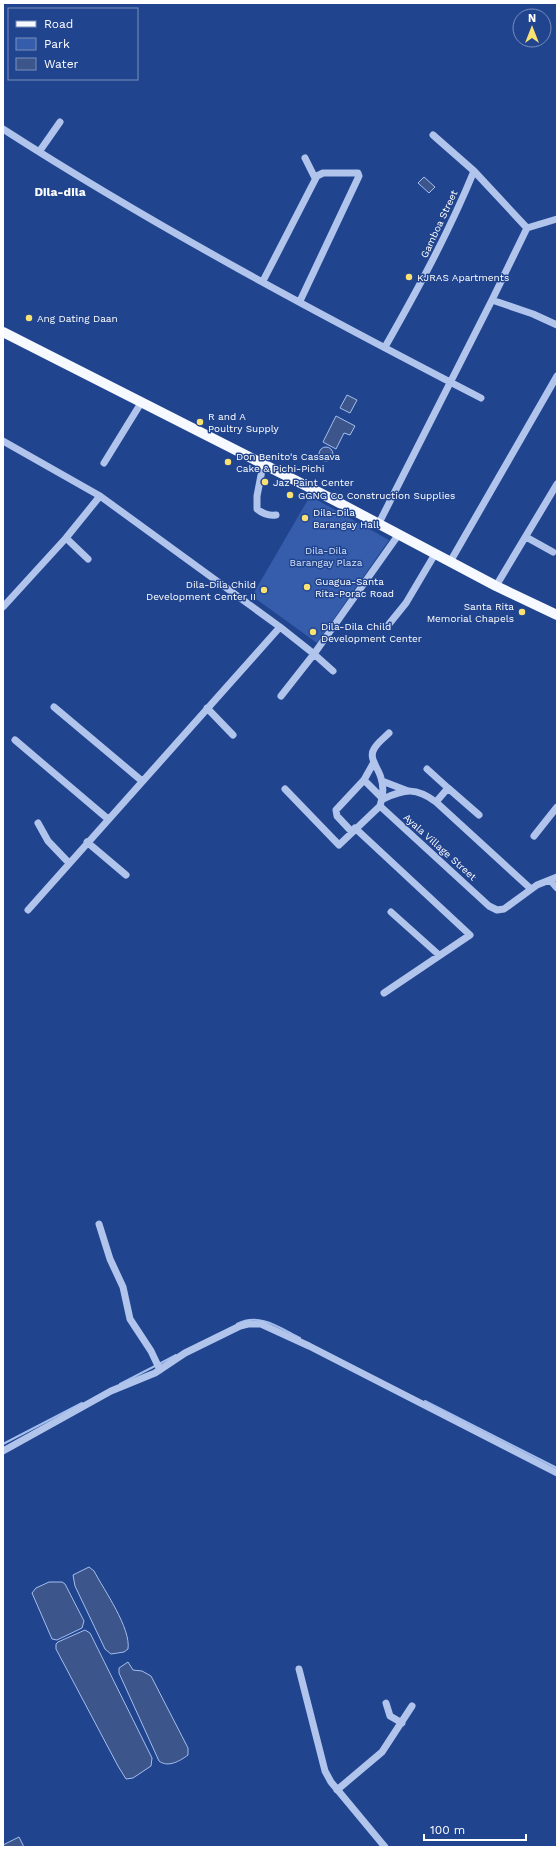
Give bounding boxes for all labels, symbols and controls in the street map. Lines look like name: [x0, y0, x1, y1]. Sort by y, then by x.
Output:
legend: [8, 8, 138, 80]
north arrow: [512, 8, 552, 48]
text: N: [528, 12, 536, 25]
text: Road: [44, 17, 73, 31]
text: Park: [44, 37, 70, 51]
text: Water: [44, 57, 79, 71]
district label: Dila-dila: [34, 185, 86, 199]
street label: Gamboa Street: [418, 188, 460, 260]
marker: KJRAS Apartments: [404, 272, 414, 282]
place label: KJRAS Apartments: [417, 272, 509, 283]
marker: Ang Dating Daan: [24, 313, 34, 323]
place label: Ang Dating Daan: [37, 313, 118, 324]
place label: R and A Poultry Supply: [208, 411, 280, 434]
marker: R and A Poultry Supply: [195, 417, 205, 427]
place label: Don Benito's Cassava Cake & Pichi-Pichi: [236, 451, 340, 474]
marker: Don Benito's Cassava Cake & Pichi-Pichi: [223, 457, 233, 467]
marker: Jaz Paint Center: [260, 477, 270, 487]
place label: Jaz Paint Center: [273, 477, 354, 488]
marker: GGNG Co Construction Supplies: [285, 490, 295, 500]
place label: GGNG Co Construction Supplies: [298, 490, 455, 501]
place label: Dila-Dila Barangay Hall: [313, 507, 379, 530]
marker: Dila-Dila Barangay Hall: [300, 513, 310, 523]
park label: Dila-Dila Barangay Plaza: [290, 545, 363, 568]
place label: Guagua-Santa Rita-Porac Road: [315, 576, 394, 599]
place label: Dila-Dila Child Development Center II: [146, 579, 256, 602]
marker: Guagua-Santa Rita-Porac Road: [302, 582, 312, 592]
marker: Dila-Dila Child Development Center II: [259, 585, 269, 595]
place label: Santa Rita Memorial Chapels: [427, 601, 514, 624]
marker: Santa Rita Memorial Chapels: [517, 607, 527, 617]
place label: Dila-Dila Child Development Center: [321, 621, 422, 644]
marker: Dila-Dila Child Development Center: [308, 627, 318, 637]
street label: Ayala Village Street: [401, 812, 479, 883]
scale bar: [424, 1816, 526, 1842]
text: 100 m: [430, 1823, 465, 1837]

